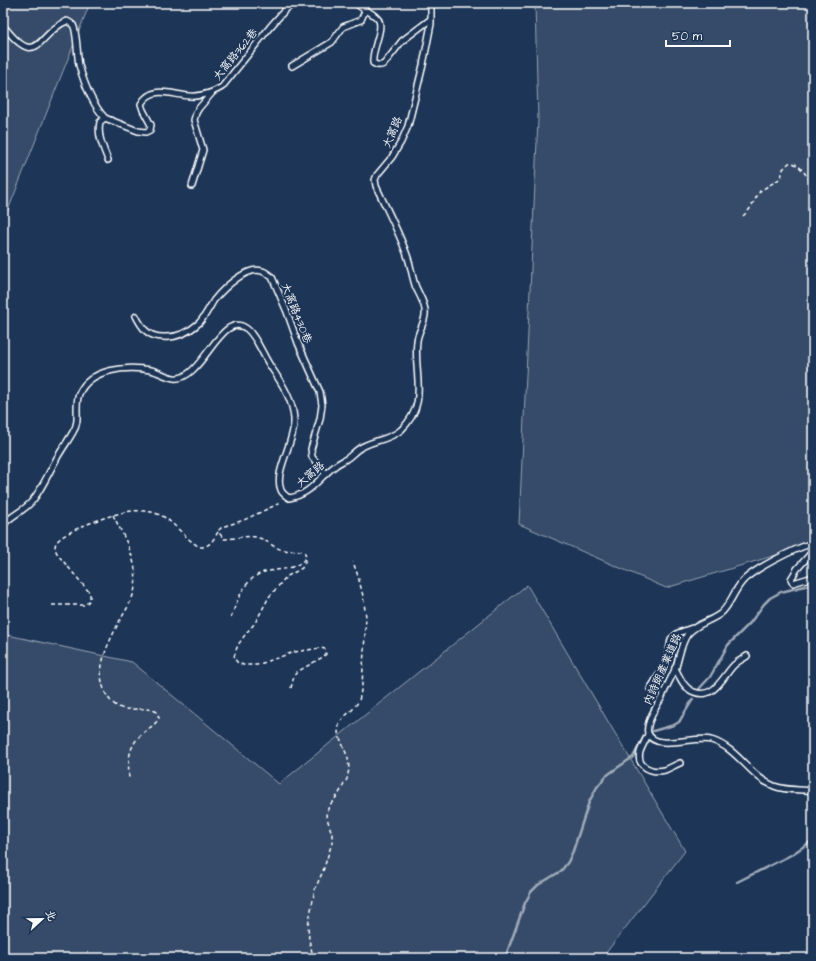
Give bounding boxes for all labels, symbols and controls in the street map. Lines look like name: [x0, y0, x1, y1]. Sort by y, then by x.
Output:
scale bar: [666, 22, 730, 48]
street label: 大窩路362巷: [210, 25, 261, 83]
text: 50 m: [672, 28, 703, 45]
street label: 大窩路: [379, 114, 406, 150]
street label: 大窩路430巷: [278, 281, 315, 346]
street label: 大窩路: [293, 458, 328, 491]
street label: 內詩朗產業道路: [640, 631, 685, 707]
north arrow: [22, 899, 62, 939]
text: 北: [42, 908, 60, 923]

